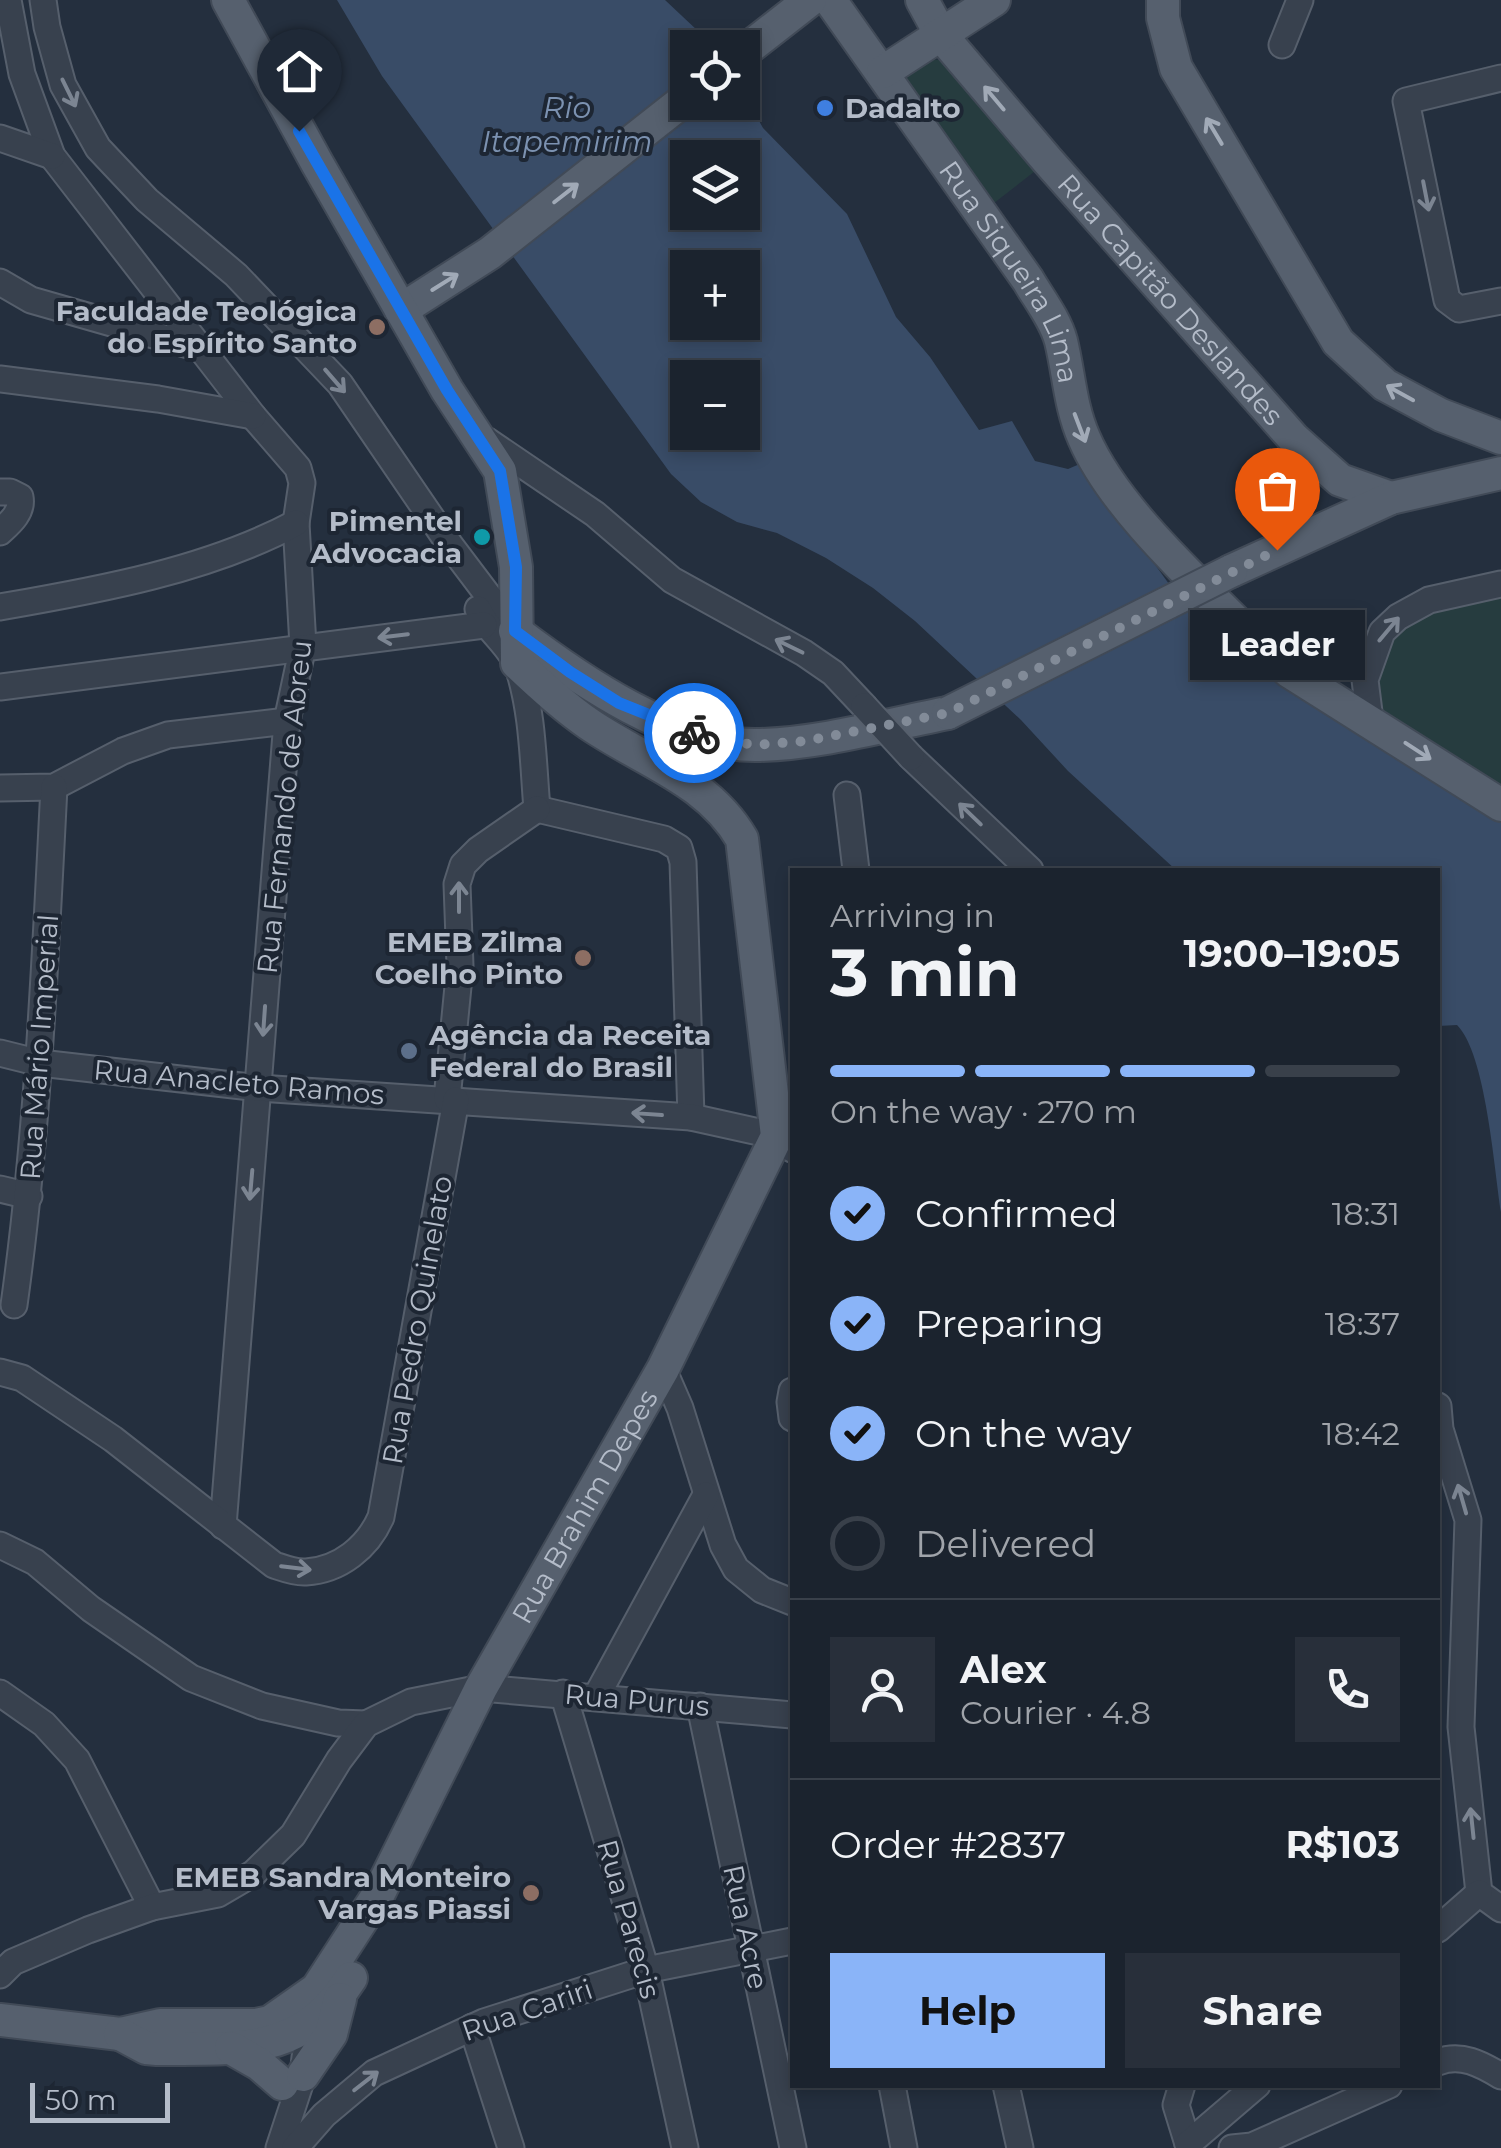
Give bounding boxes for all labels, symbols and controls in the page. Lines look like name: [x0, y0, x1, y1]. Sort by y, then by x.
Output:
pin: [257, 29, 342, 132]
map controls: [670, 30, 760, 450]
button: locate: [670, 30, 760, 120]
icon: home: [272, 44, 327, 99]
one-way arrow: [60, 78, 79, 108]
one-way arrow: [984, 86, 1006, 112]
water label: Rio Itapemirim: [481, 89, 653, 160]
place label: Dadalto: [845, 91, 961, 125]
marker: Dadalto: [814, 97, 836, 119]
one-way arrow: [1204, 117, 1224, 146]
button: layers: [670, 140, 760, 230]
street label: Rua Siqueira Lima: [932, 154, 1086, 386]
street label: Rua Capitão Deslandes: [1050, 167, 1291, 432]
one-way arrow: [1417, 179, 1436, 211]
one-way arrow: [552, 183, 579, 204]
button: +: [670, 250, 760, 340]
one-way arrow: [431, 271, 459, 292]
place label: Faculdade Teológica do Espírito Santo: [56, 294, 357, 360]
marker: Faculdade Teológica do Espírito Santo: [366, 316, 388, 338]
button: −: [670, 360, 760, 450]
one-way arrow: [324, 367, 346, 393]
one-way arrow: [1386, 382, 1415, 402]
one-way arrow: [1073, 413, 1091, 443]
pin: [1235, 448, 1320, 551]
icon: bag: [1250, 463, 1305, 518]
place label: Pimentel Advocacia: [310, 504, 462, 570]
marker: Pimentel Advocacia: [471, 526, 493, 548]
callout: Leader: [1190, 610, 1364, 680]
one-way arrow: [1378, 617, 1400, 643]
text: Leader: [1220, 625, 1335, 664]
one-way arrow: [378, 627, 410, 646]
one-way arrow: [774, 635, 804, 654]
street label: Rua Fernando de Abreu: [250, 639, 318, 975]
courier: [644, 683, 744, 783]
icon: bike: [667, 706, 722, 761]
one-way arrow: [1403, 741, 1432, 762]
one-way arrow: [958, 802, 982, 826]
one-way arrow: [449, 882, 468, 914]
text: Arriving in: [830, 896, 995, 935]
street label: Rua Mário Imperial: [13, 913, 65, 1181]
place label: EMEB Zilma Coelho Pinto: [375, 925, 563, 991]
text: 19:00–19:05: [1184, 930, 1400, 977]
text: 3 min: [830, 933, 1020, 1012]
marker: EMEB Zilma Coelho Pinto: [572, 947, 594, 969]
one-way arrow: [255, 1005, 274, 1037]
place label: Agência da Receita Federal do Brasil: [428, 1018, 711, 1084]
marker: Agência da Receita Federal do Brasil: [398, 1040, 420, 1062]
street label: Rua Anacleto Ramos: [92, 1052, 386, 1112]
text: On the way · 270 m: [830, 1092, 1137, 1131]
one-way arrow: [631, 1104, 663, 1123]
one-way arrow: [242, 1169, 261, 1201]
street label: Rua Pedro Quinelato: [375, 1173, 459, 1467]
icon: check: [830, 1186, 885, 1241]
text: Confirmed: [915, 1190, 1118, 1237]
text: 18:31: [1332, 1194, 1400, 1233]
icon: check: [830, 1296, 885, 1351]
text: Preparing: [915, 1300, 1104, 1347]
text: 18:37: [1325, 1304, 1400, 1343]
street label: Rua Brahim Depes: [505, 1383, 665, 1629]
icon: check: [830, 1406, 885, 1461]
text: On the way: [915, 1410, 1132, 1457]
text: 18:42: [1322, 1414, 1400, 1453]
one-way arrow: [1452, 1484, 1470, 1516]
text: Delivered: [915, 1520, 1096, 1567]
one-way arrow: [279, 1559, 312, 1578]
button: person: [830, 1637, 935, 1742]
button: phone: [1295, 1637, 1400, 1742]
text: Alex: [960, 1646, 1047, 1693]
street label: Rua Purus: [563, 1677, 711, 1723]
text: Courier · 4.8: [960, 1693, 1151, 1732]
one-way arrow: [1462, 1807, 1481, 1839]
text: Order #2837: [830, 1821, 1066, 1868]
text: R$103: [1285, 1821, 1400, 1868]
street label: Rua Parecis: [590, 1836, 668, 2002]
place label: EMEB Sandra Monteiro Vargas Piassi: [175, 1860, 511, 1926]
street label: Rua Acre: [716, 1862, 776, 1992]
marker: EMEB Sandra Monteiro Vargas Piassi: [520, 1882, 542, 1904]
button: Help: [830, 1953, 1105, 2068]
button: Share: [1125, 1953, 1400, 2068]
street label: Rua Cariri: [457, 1972, 597, 2048]
one-way arrow: [352, 2070, 378, 2092]
scale bar: [30, 2078, 170, 2122]
text: 50 m: [45, 2083, 116, 2117]

